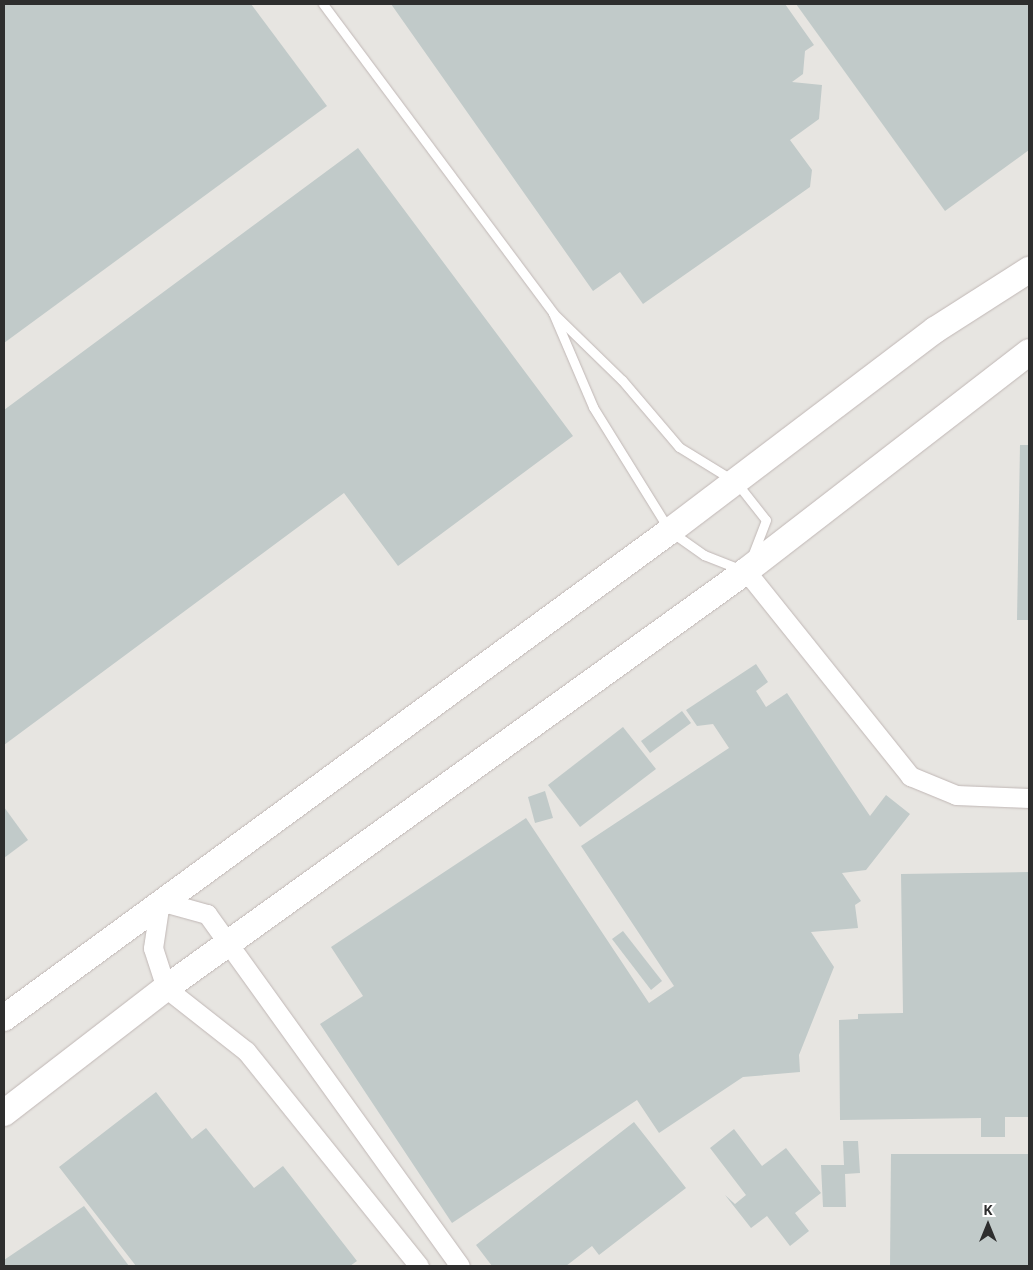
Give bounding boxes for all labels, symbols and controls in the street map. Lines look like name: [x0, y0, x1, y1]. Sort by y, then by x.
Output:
north arrow: [963, 1200, 1013, 1250]
text: K: [983, 1200, 993, 1219]

